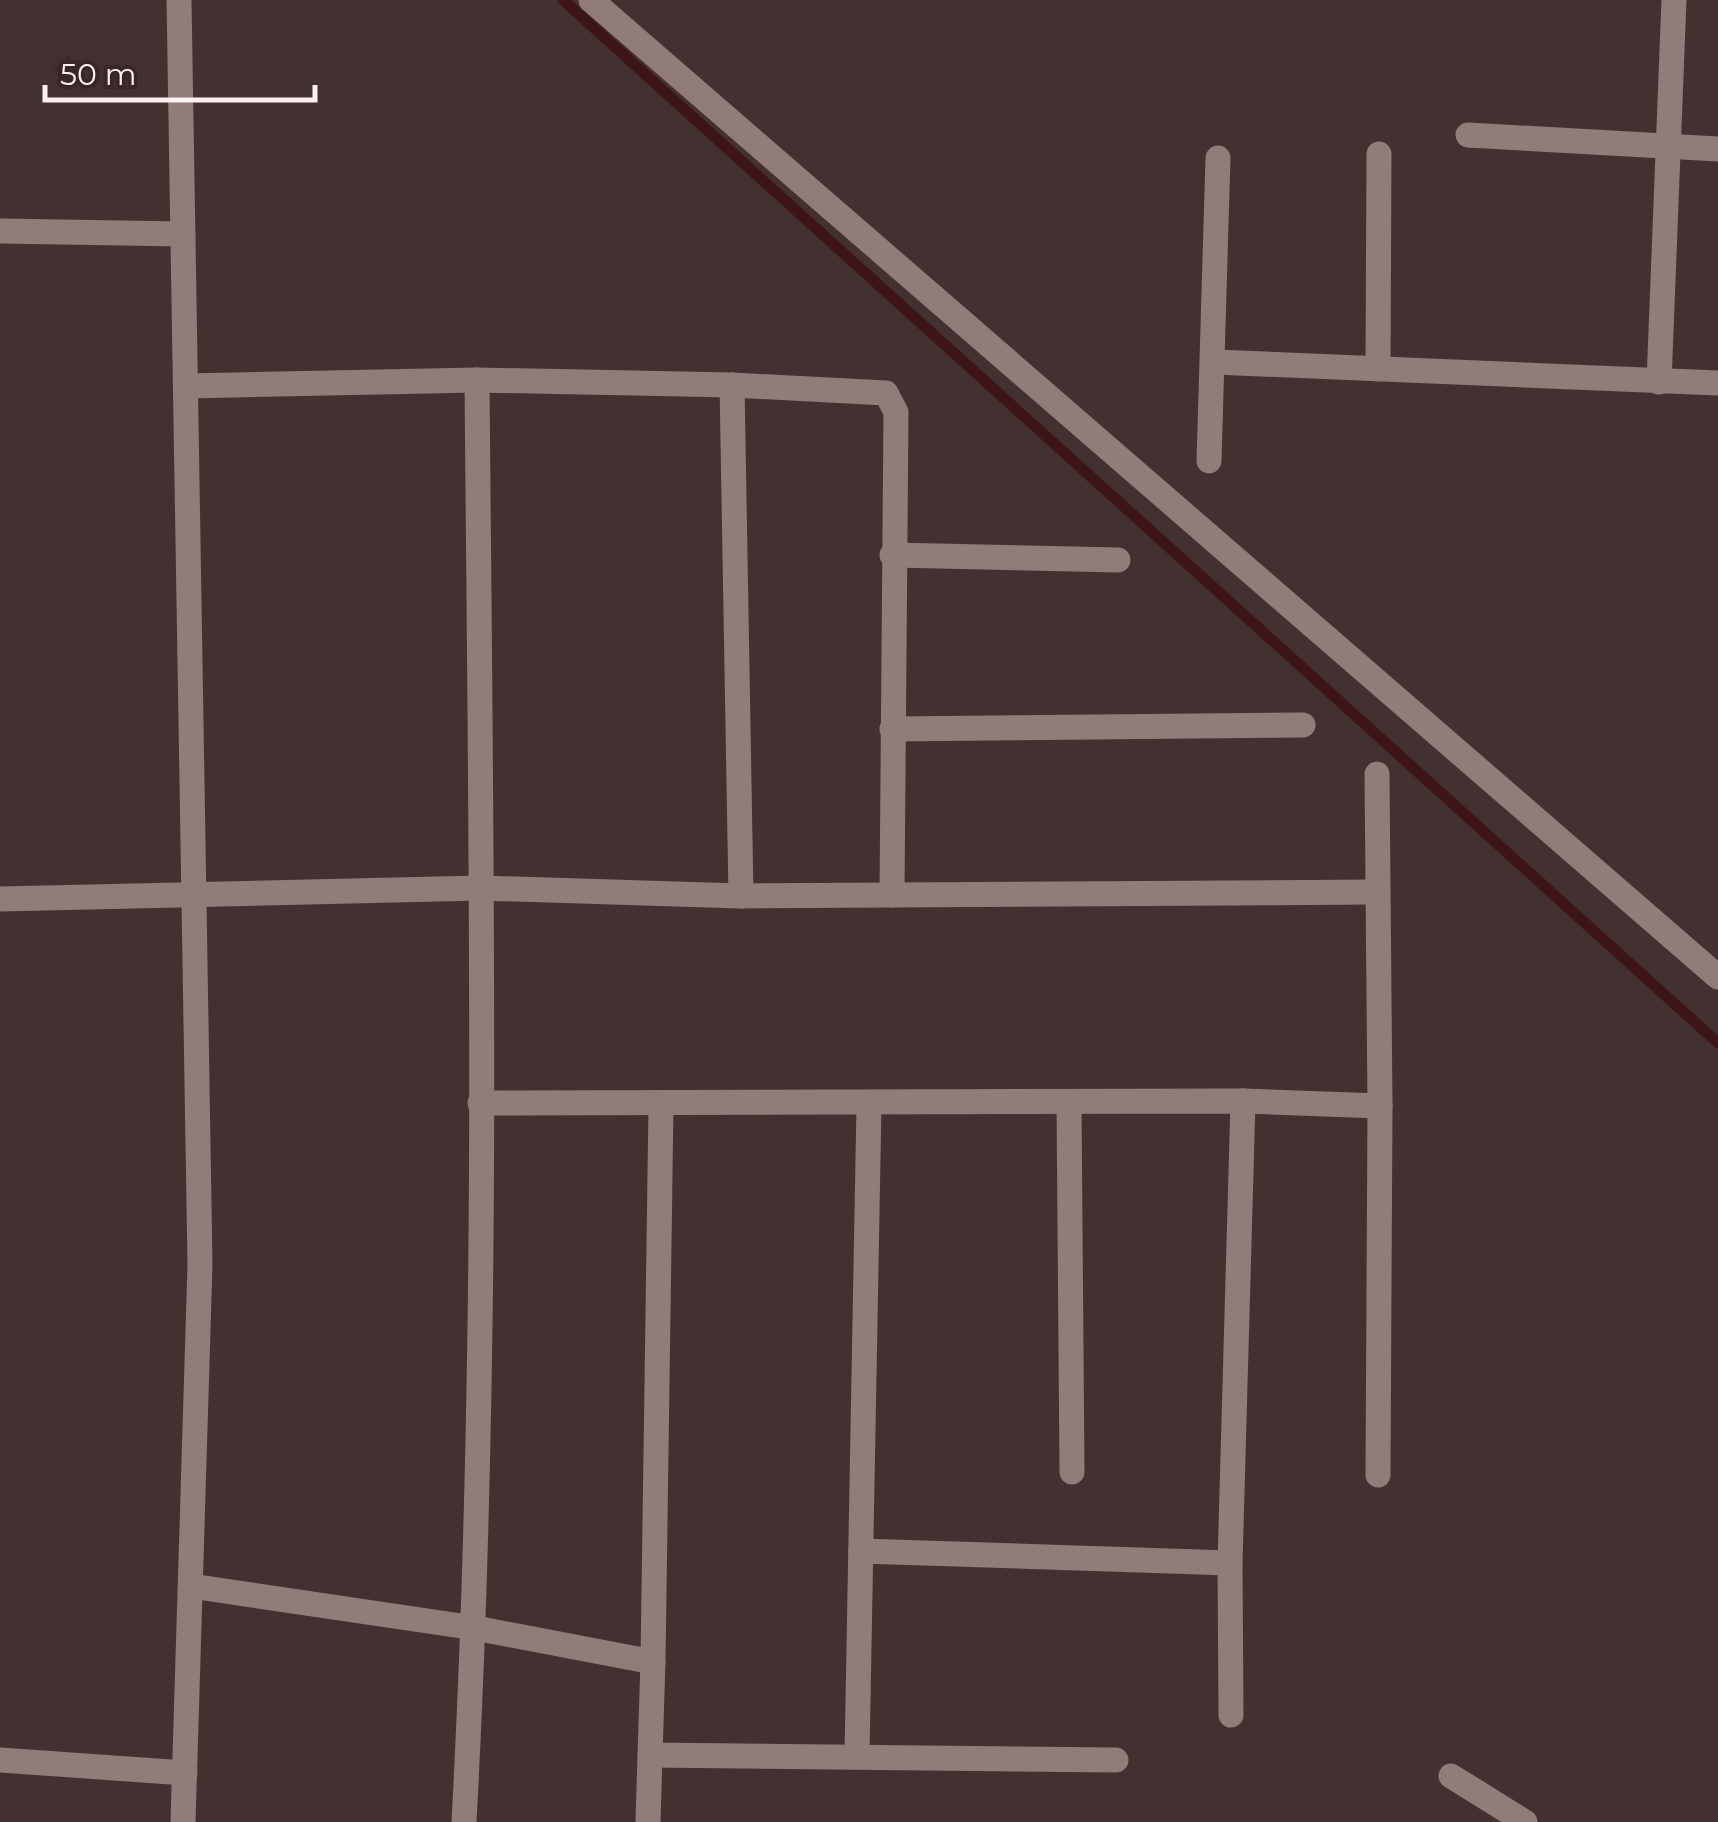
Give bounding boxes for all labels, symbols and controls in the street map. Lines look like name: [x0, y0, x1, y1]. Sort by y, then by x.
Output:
scale bar: [45, 40, 315, 102]
text: 50 m: [60, 56, 137, 93]

